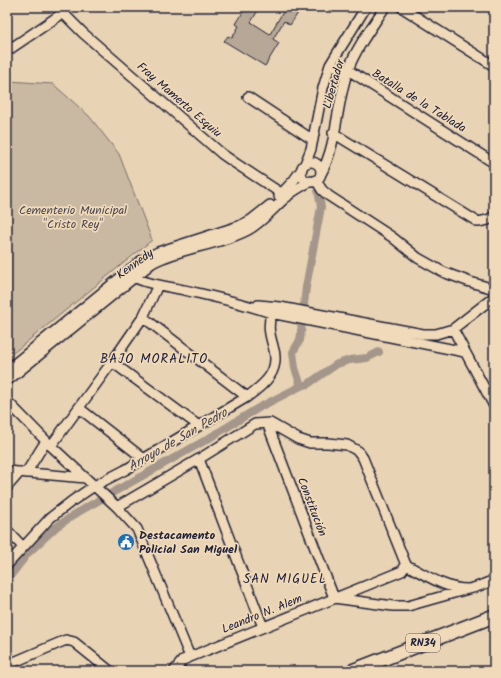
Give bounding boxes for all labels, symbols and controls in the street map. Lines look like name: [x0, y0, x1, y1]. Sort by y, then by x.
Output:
street label: Libertador: [318, 56, 350, 111]
street label: Fray Mamerto Esquiu: [132, 58, 226, 143]
street label: Batalla de la Tablada: [368, 64, 470, 138]
park label: Cementerio Municipal "Cristo Rey": [19, 201, 127, 234]
street label: Kennedy: [112, 244, 158, 284]
district label: BAJO MORALITO: [100, 349, 208, 370]
water label: Arroyo de San Pedro: [124, 402, 233, 477]
street label: Constitución: [292, 475, 332, 539]
place label: Destacamento Policial San Miguel: [139, 526, 238, 559]
public building icon: Destacamento Policial San Miguel: [116, 532, 136, 552]
district label: SAN MIGUEL: [243, 569, 327, 590]
street label: Leandro N. Alem: [219, 589, 305, 639]
road number: RN34: [406, 634, 440, 652]

